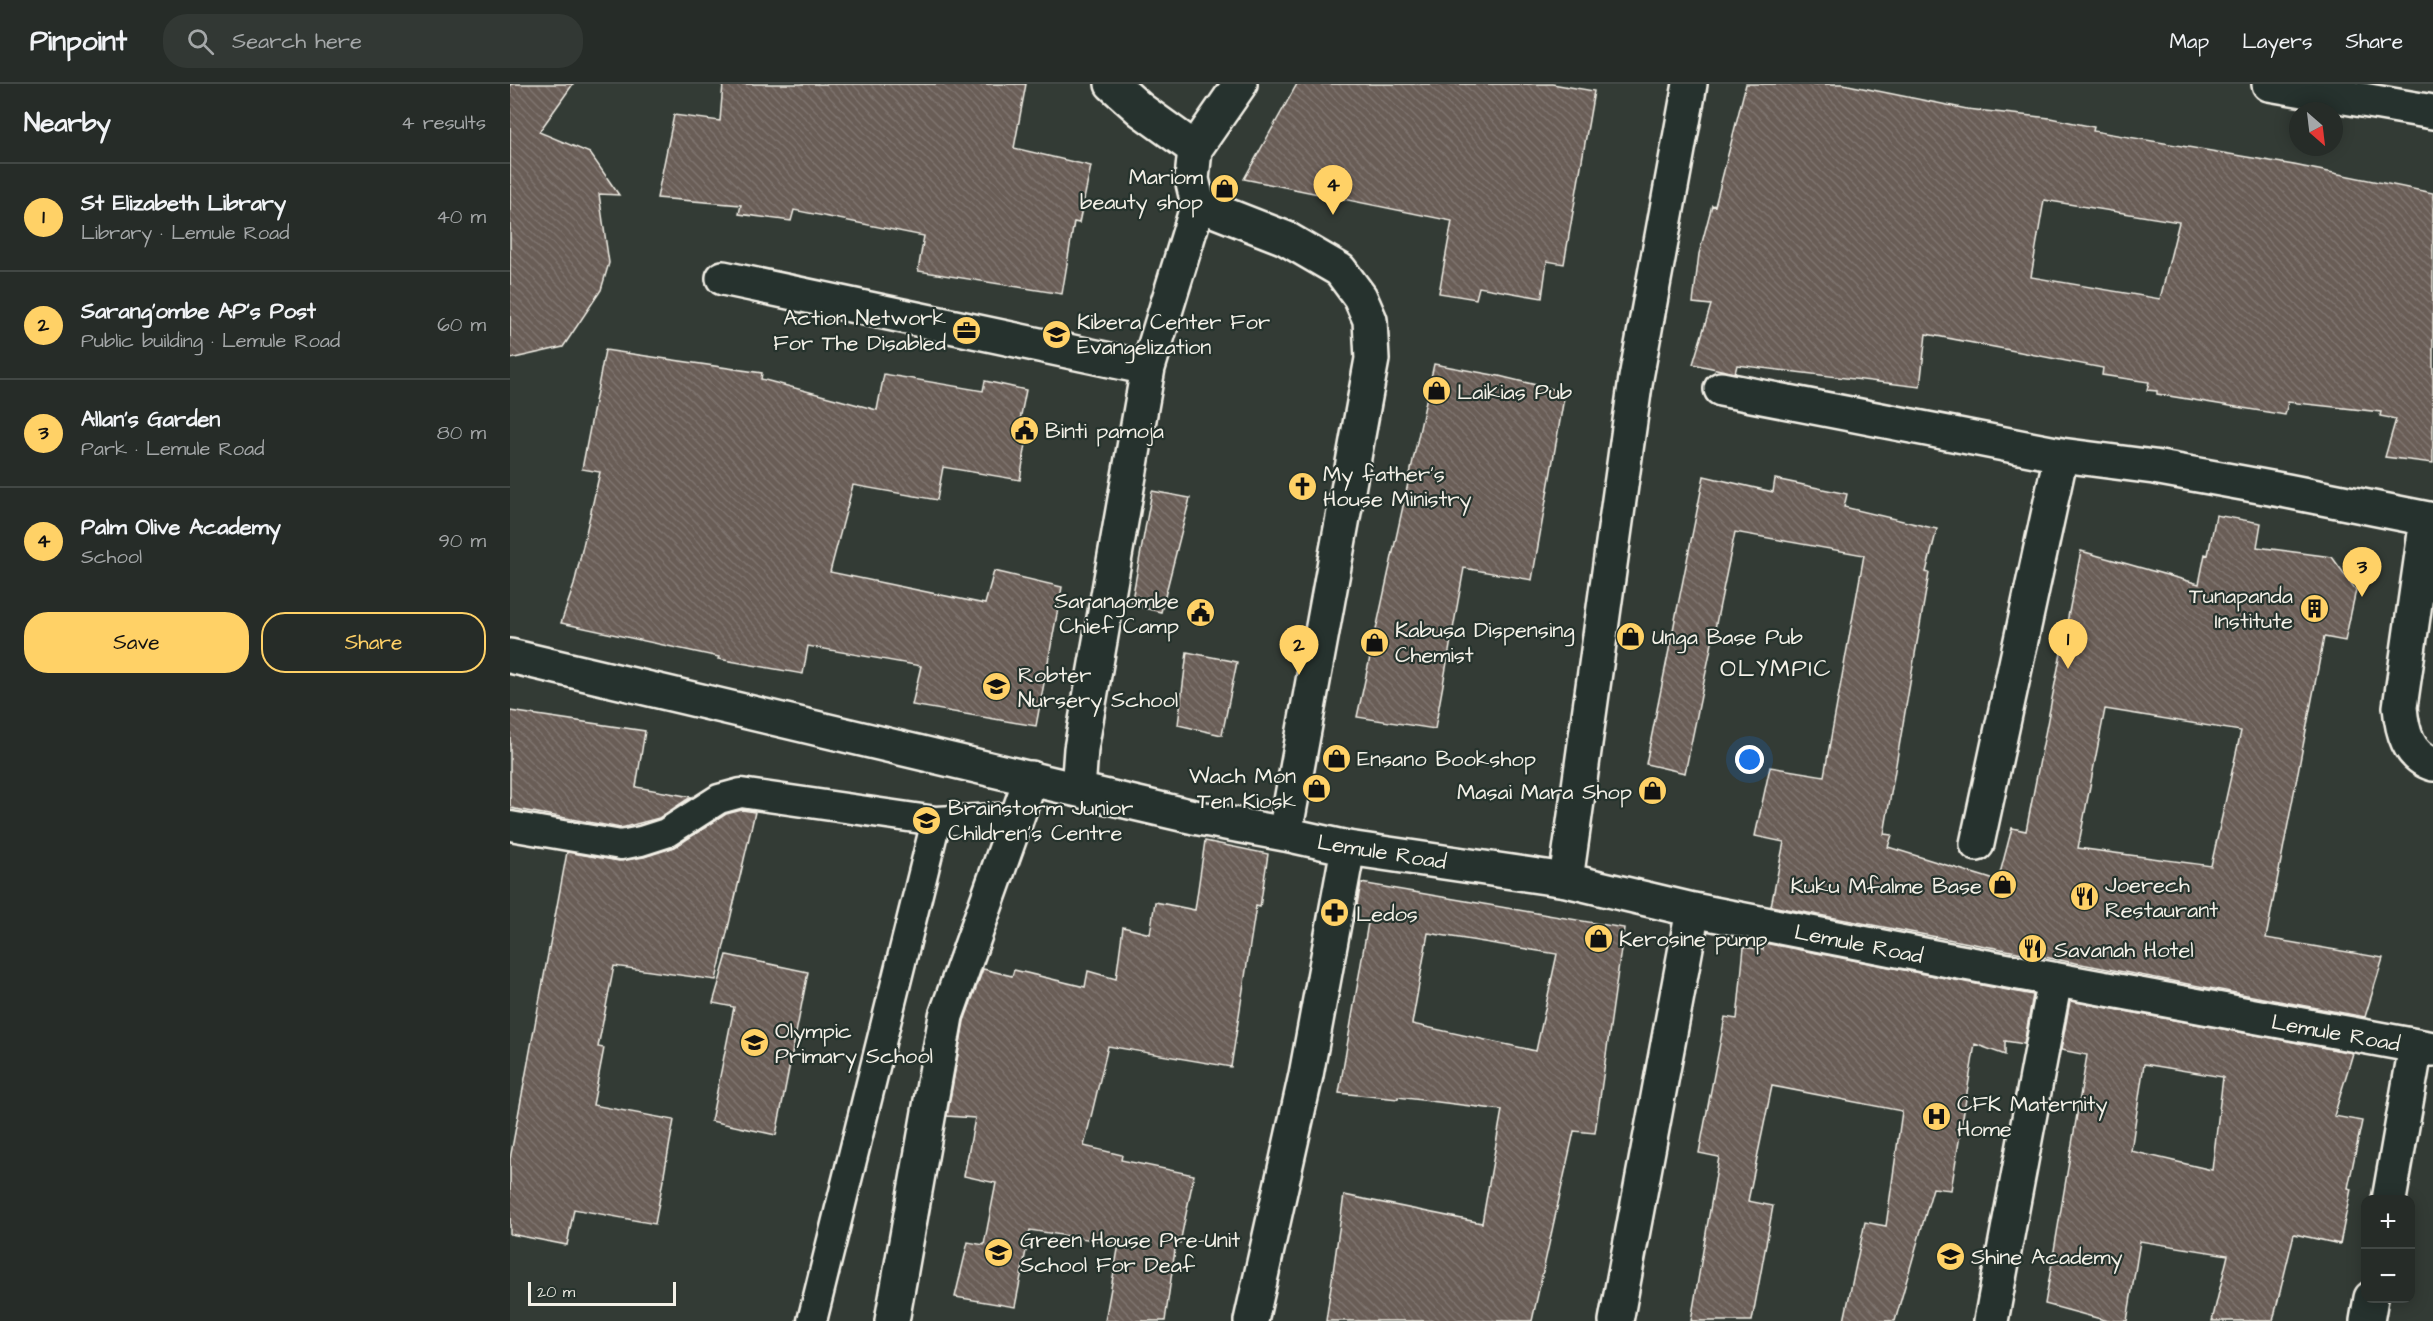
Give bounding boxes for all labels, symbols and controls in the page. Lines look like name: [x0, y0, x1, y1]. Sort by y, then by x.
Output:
search box: [163, 14, 583, 68]
text: Pinpoint: [30, 22, 127, 61]
icon: search: [184, 25, 217, 58]
text: Search here: [232, 26, 362, 57]
text: Map: [2169, 27, 2209, 56]
text: Layers: [2242, 27, 2312, 56]
text: Share: [2345, 27, 2403, 56]
north arrow: [2289, 102, 2343, 156]
text: Nearby: [24, 105, 111, 141]
text: 4 results: [401, 109, 486, 137]
place label: Mariom beauty shop: [1080, 162, 1203, 219]
pin: 4: [1314, 166, 1352, 215]
shop icon: Mariom beauty shop: [1208, 173, 1240, 205]
text: St Elizabeth Library: [81, 188, 286, 219]
text: 1: [42, 203, 45, 231]
text: 40 m: [436, 203, 486, 231]
text: Library · Lemule Road: [81, 219, 289, 247]
text: Sarang'ombe AP's Post: [81, 296, 316, 327]
place label: Action Network For The Disabled: [773, 303, 946, 359]
place label: Kibera Center For Evangelization: [1077, 307, 1270, 364]
text: 2: [38, 311, 49, 339]
text: 60 m: [437, 311, 486, 339]
office icon: Action Network For The Disabled: [951, 314, 983, 346]
school or university icon: Kibera Center For Evangelization: [1040, 318, 1072, 350]
text: Public building · Lemule Road: [81, 327, 340, 355]
shop icon: Laikias Pub: [1420, 375, 1452, 407]
place label: Laikias Pub: [1457, 377, 1572, 408]
text: Allan's Garden: [81, 404, 220, 435]
public building icon: Binti pamoja: [1008, 414, 1040, 446]
place label: Binti pamoja: [1045, 416, 1164, 447]
text: 3: [38, 419, 49, 447]
text: 80 m: [437, 419, 486, 447]
text: Park · Lemule Road: [81, 435, 264, 463]
place label: My father's House Ministry: [1323, 459, 1472, 516]
church icon: My father's House Ministry: [1286, 470, 1318, 502]
text: Palm Olive Academy: [81, 512, 281, 543]
text: 4: [37, 527, 50, 555]
text: 90 m: [438, 527, 486, 555]
text: School: [81, 543, 142, 571]
pin: 3: [2342, 548, 2382, 597]
place label: Tunapanda Institute: [2189, 581, 2293, 637]
place label: Sarangombe Chief Camp: [1054, 586, 1179, 642]
building icon: Tunapanda Institute: [2298, 592, 2330, 624]
public building icon: Sarangombe Chief Camp: [1184, 597, 1216, 629]
button: Save: [24, 612, 249, 673]
button: Share: [261, 612, 486, 673]
place label: Kabusa Dispensing Chemist: [1395, 615, 1575, 671]
shop icon: Unga Base Pub: [1615, 620, 1647, 652]
pin: 1: [2048, 620, 2088, 669]
place label: Unga Base Pub: [1652, 622, 1803, 654]
pin: 2: [1280, 626, 1318, 675]
shop icon: Kabusa Dispensing Chemist: [1358, 626, 1390, 658]
district label: OLYMPIC: [1720, 652, 1832, 686]
place label: Robter Nursery School: [1018, 660, 1178, 717]
school or university icon: Robter Nursery School: [981, 671, 1013, 703]
shop icon: Ensano Bookshop: [1320, 742, 1352, 774]
place label: Ensano Bookshop: [1357, 744, 1536, 775]
your location: [1735, 745, 1764, 774]
place label: Wach Mon Ten Kiosk: [1189, 761, 1296, 817]
shop icon: Wach Mon Ten Kiosk: [1301, 772, 1333, 804]
shop icon: Masai Mara Shop: [1637, 775, 1669, 807]
place label: Masai Mara Shop: [1457, 777, 1632, 808]
place label: Brainstorm Junior Children's Centre: [948, 793, 1133, 849]
school or university icon: Brainstorm Junior Children's Centre: [911, 804, 943, 836]
street label: Lemule Road: [1315, 827, 1448, 878]
shop icon: Kuku Mfalme Base: [1987, 869, 2019, 901]
place label: Joerech Restaurant: [2105, 870, 2218, 926]
place label: Kuku Mfalme Base: [1790, 871, 1982, 902]
restaurant icon: Joerech Restaurant: [2068, 881, 2100, 913]
pharmacy icon: Ledos: [1319, 897, 1351, 929]
place label: Ledos: [1356, 899, 1418, 930]
street label: Lemule Road: [1792, 917, 1926, 972]
shop icon: Kerosine pump: [1582, 922, 1614, 954]
place label: Kerosine pump: [1619, 924, 1768, 955]
restaurant icon: Savanah Hotel: [2017, 933, 2049, 965]
place label: Savanah Hotel: [2054, 935, 2194, 966]
street label: Lemule Road: [2269, 1007, 2403, 1060]
place label: Olympic Primary School: [775, 1016, 933, 1073]
school or university icon: Olympic Primary School: [738, 1027, 770, 1059]
place label: CFK Maternity Home: [1957, 1089, 2108, 1145]
hospital icon: CFK Maternity Home: [1920, 1100, 1952, 1132]
map controls: [2361, 1195, 2415, 1303]
button: +: [2361, 1195, 2415, 1249]
place label: Green House Pre-Unit School For Deaf: [1020, 1225, 1240, 1281]
school or university icon: Green House Pre-Unit School For Deaf: [983, 1236, 1015, 1268]
school or university icon: Shine Academy: [1934, 1240, 1966, 1272]
place label: Shine Academy: [1971, 1242, 2123, 1274]
button: −: [2361, 1249, 2415, 1303]
scale bar: [528, 1279, 676, 1306]
text: 20 m: [537, 1281, 575, 1303]

